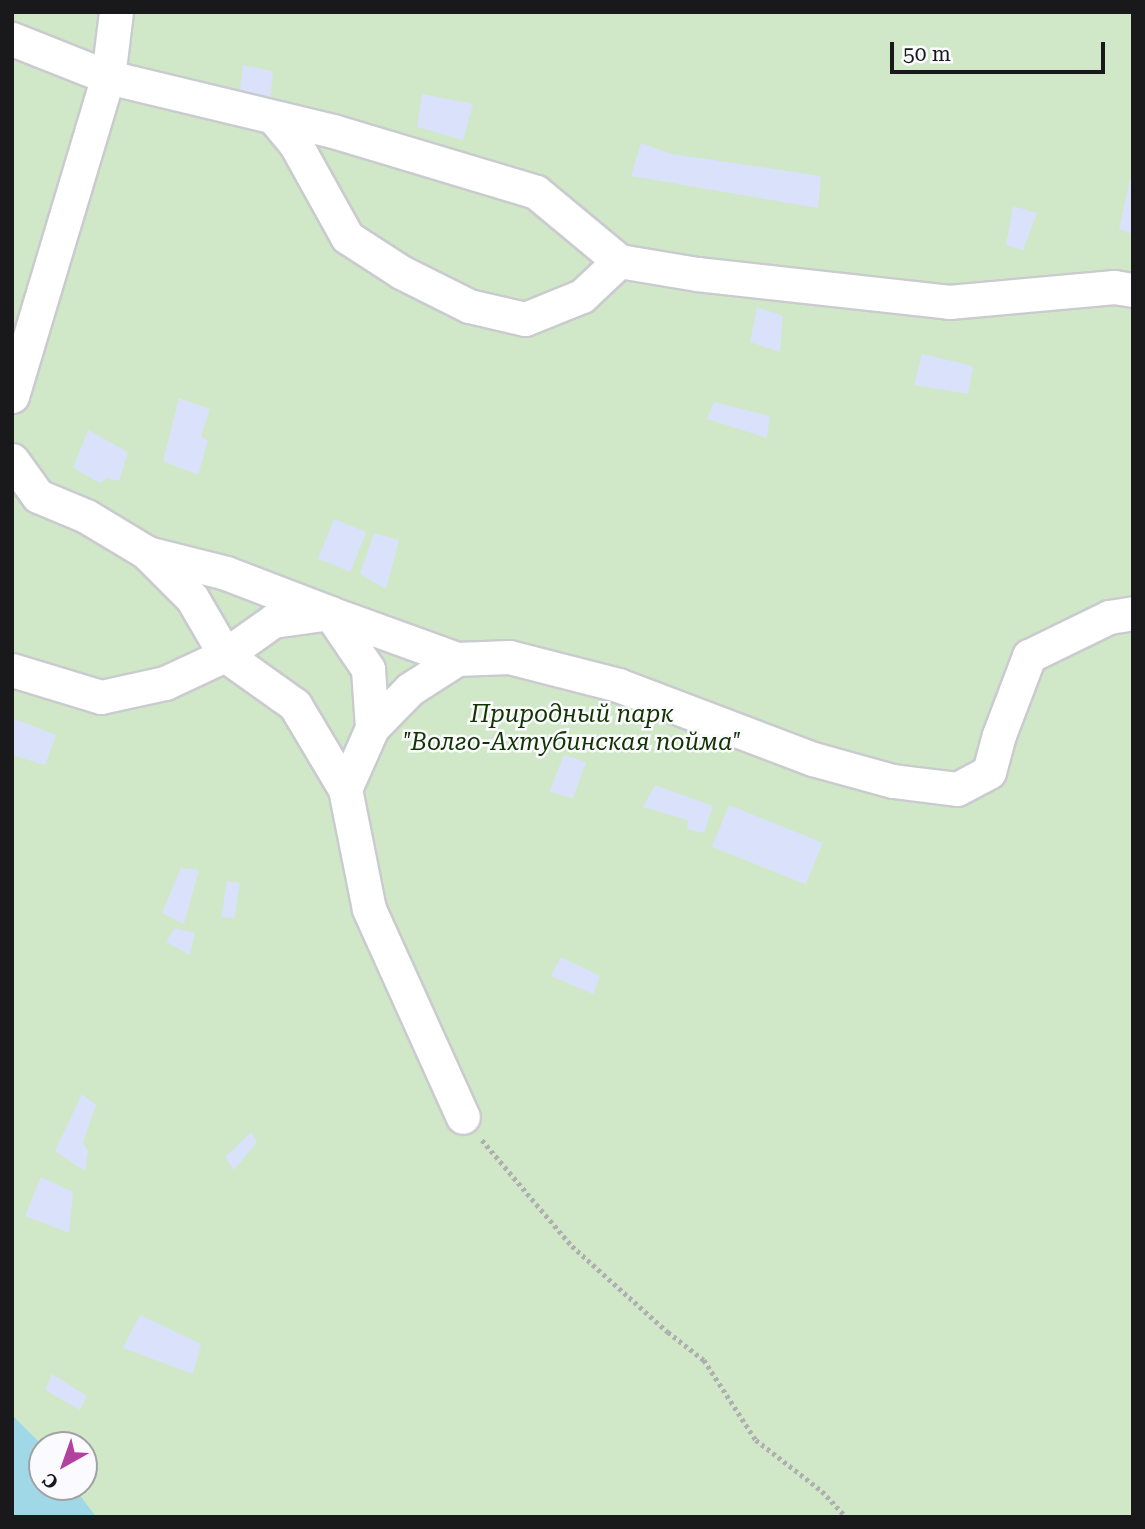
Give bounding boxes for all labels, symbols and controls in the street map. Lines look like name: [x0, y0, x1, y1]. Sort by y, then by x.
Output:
scale bar: [893, 28, 1108, 72]
text: 50 m: [903, 42, 951, 66]
park label: Природный парк "Волго-Ахтубинская пойма": [403, 701, 741, 757]
north arrow: [28, 1431, 98, 1501]
text: С: [38, 1468, 63, 1494]

